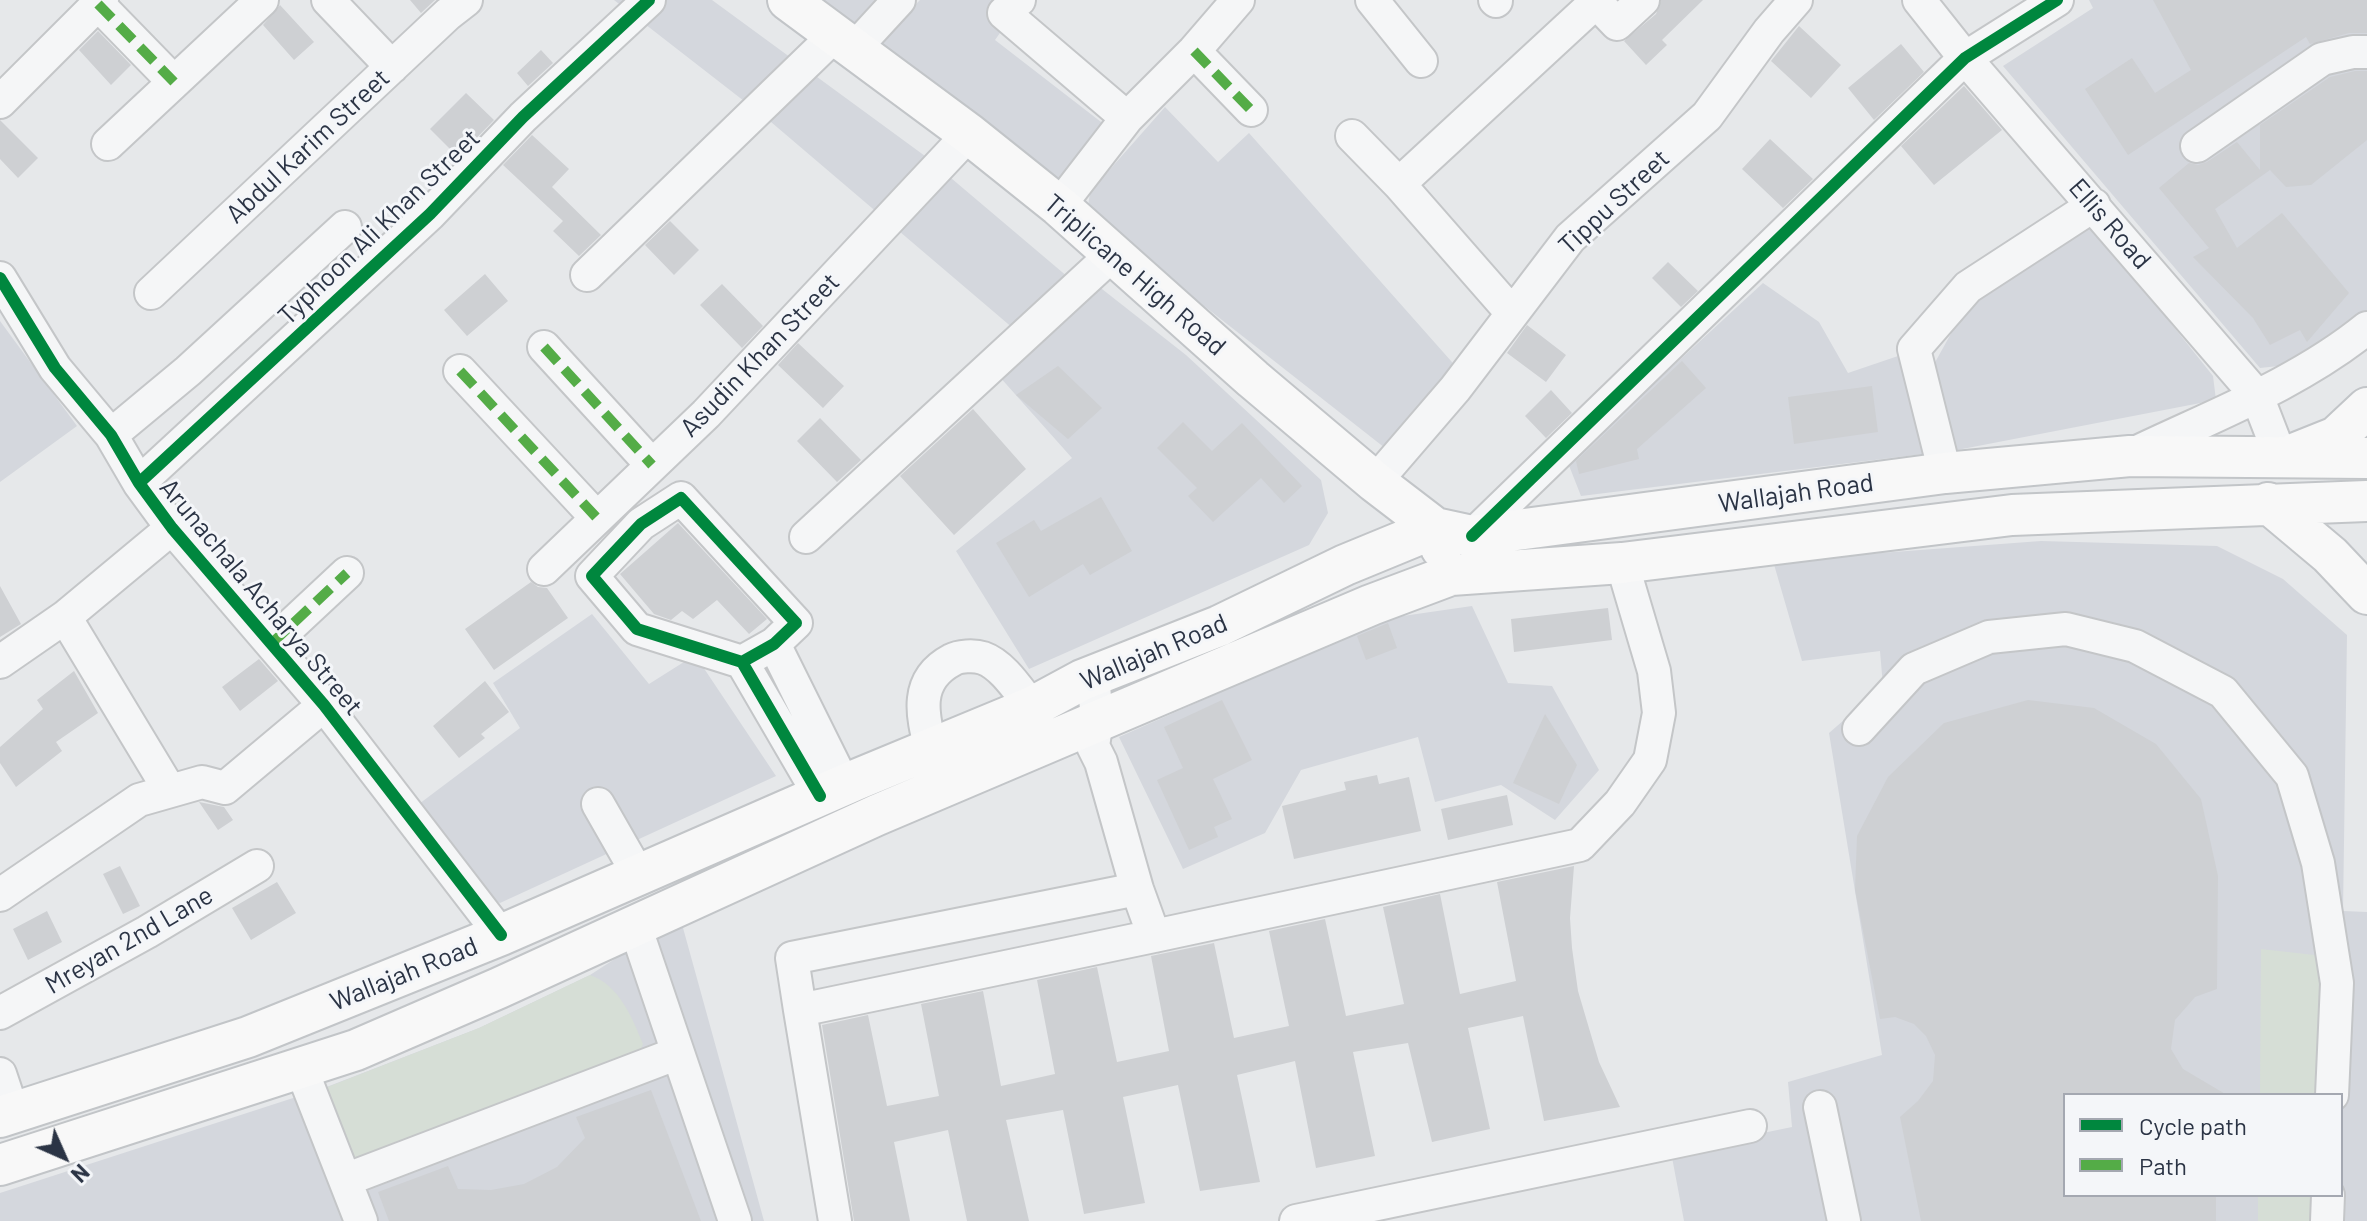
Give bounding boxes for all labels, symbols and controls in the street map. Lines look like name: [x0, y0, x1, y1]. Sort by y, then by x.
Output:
street label: Abdul Karim Street: [220, 62, 396, 230]
street label: Typhoon Ali Khan Street: [272, 123, 486, 331]
street label: Tippu Street: [1552, 143, 1676, 261]
street label: Ellis Road: [2062, 172, 2158, 276]
street label: Triplicane High Road: [1038, 188, 1232, 362]
street label: Asudin Khan Street: [674, 267, 846, 443]
street label: Wallajah Road: [1716, 467, 1876, 519]
street label: Arunachala Acharya Street: [153, 472, 369, 722]
street label: Wallajah Road: [1076, 607, 1232, 697]
street label: Mreyan 2nd Lane: [40, 879, 218, 1001]
street label: Wallajah Road: [326, 930, 482, 1018]
legend: [2063, 1093, 2343, 1197]
text: Cycle path: [2139, 1111, 2247, 1140]
north arrow: [24, 1117, 104, 1197]
text: Path: [2139, 1151, 2187, 1180]
text: N: [67, 1160, 95, 1188]

